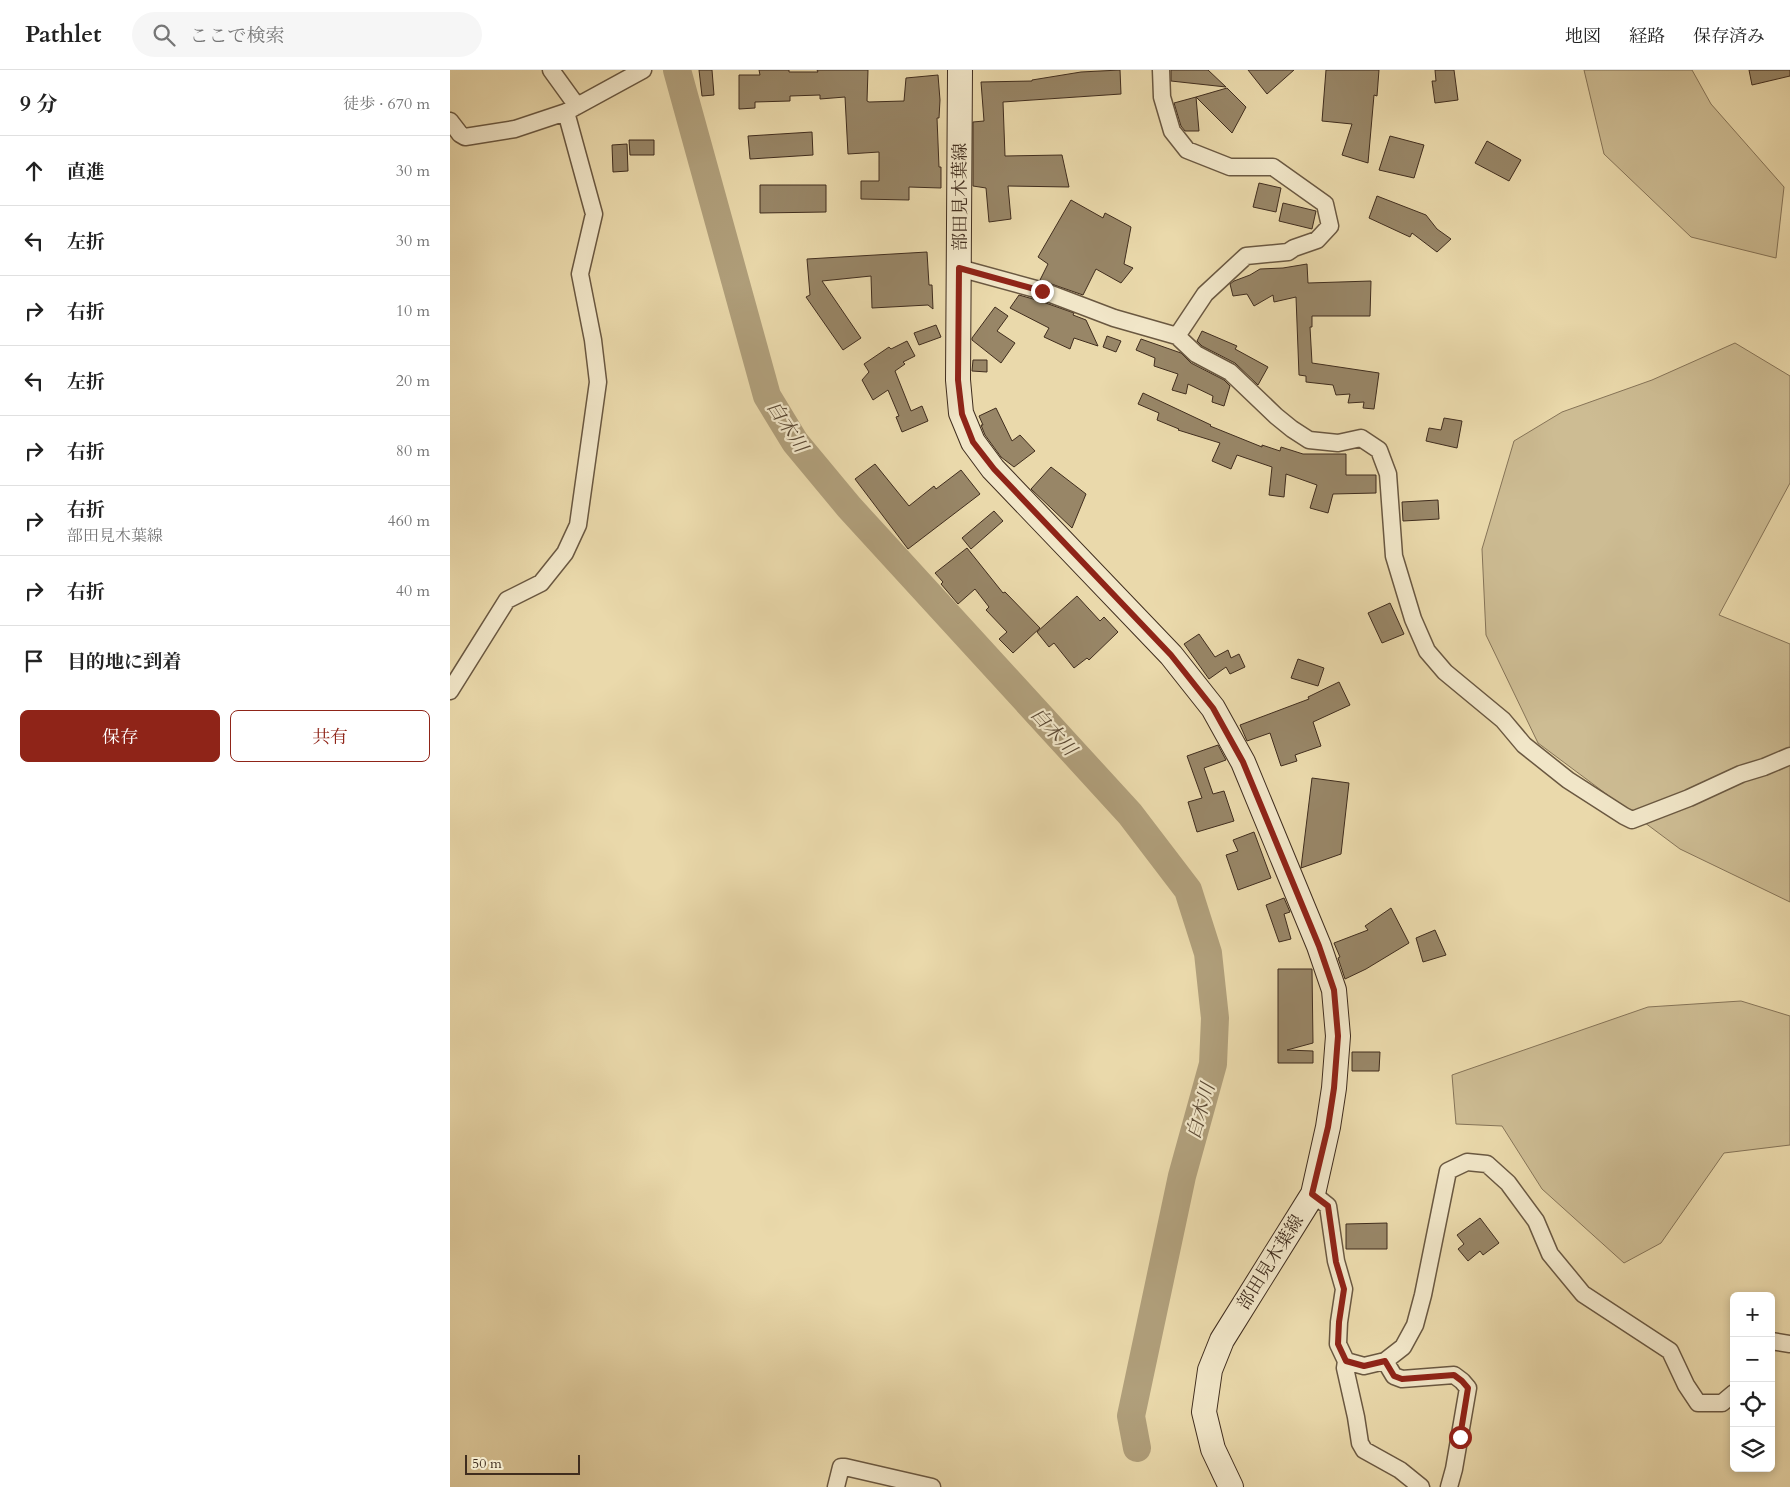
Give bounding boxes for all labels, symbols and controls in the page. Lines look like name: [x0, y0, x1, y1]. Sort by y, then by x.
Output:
search box: [132, 12, 482, 57]
text: Pathlet: [25, 18, 102, 51]
icon: search: [150, 21, 178, 49]
text: ここで検索: [190, 23, 285, 49]
text: 地図: [1565, 24, 1601, 49]
text: 経路: [1629, 24, 1665, 49]
text: 保存済み: [1693, 24, 1765, 49]
text: 9 分: [20, 90, 57, 119]
text: 徒歩 · 670 m: [343, 93, 430, 115]
street label: 部田見木葉線: [948, 143, 973, 251]
icon: ahead: [20, 157, 48, 185]
text: 直進: [67, 159, 105, 185]
text: 30 m: [396, 160, 430, 182]
icon: left: [20, 227, 48, 255]
text: 左折: [67, 229, 105, 255]
text: 30 m: [396, 230, 430, 252]
route end: [1031, 280, 1054, 303]
icon: right: [20, 297, 48, 325]
text: 右折: [67, 299, 105, 325]
text: 10 m: [396, 300, 430, 322]
icon: left: [20, 367, 48, 395]
text: 左折: [67, 369, 105, 395]
text: 20 m: [396, 370, 430, 392]
water label: 白木川: [761, 396, 815, 459]
icon: right: [20, 437, 48, 465]
text: 右折: [67, 439, 105, 465]
text: 80 m: [396, 440, 430, 462]
text: 右折: [67, 497, 105, 523]
icon: right: [20, 507, 48, 535]
text: 460 m: [388, 510, 430, 532]
text: 部田見木葉線: [67, 525, 163, 547]
icon: right: [20, 577, 48, 605]
text: 右折: [67, 579, 105, 605]
text: 40 m: [396, 580, 430, 602]
icon: arrive: [20, 647, 48, 675]
text: 目的地に到着: [67, 649, 181, 675]
water label: 白木川: [1025, 702, 1083, 763]
button: 保存: [20, 710, 220, 762]
button: 共有: [230, 710, 430, 762]
water label: 白木川: [1181, 1078, 1222, 1142]
street label: 部田見木葉線: [1231, 1210, 1310, 1315]
map controls: [1730, 1292, 1775, 1472]
button: +: [1730, 1292, 1775, 1337]
button: −: [1730, 1337, 1775, 1382]
button: locate: [1730, 1382, 1775, 1427]
route start: [1449, 1426, 1472, 1449]
button: layers: [1730, 1427, 1775, 1472]
scale bar: [465, 1452, 580, 1475]
text: 50 m: [472, 1454, 502, 1473]

